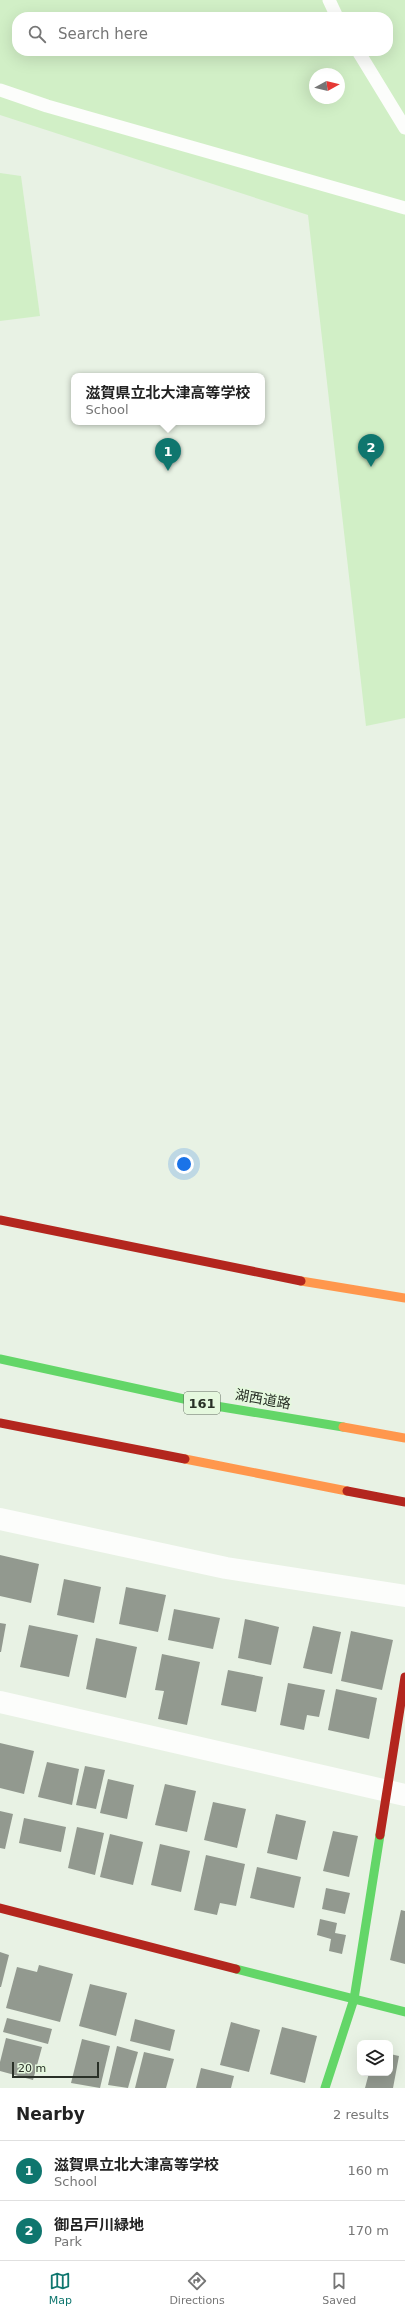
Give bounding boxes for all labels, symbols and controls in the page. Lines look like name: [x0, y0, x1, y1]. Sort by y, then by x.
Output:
search box: [12, 12, 393, 56]
icon: search: [26, 23, 48, 45]
text: Search here: [58, 25, 148, 43]
north arrow: [309, 68, 345, 104]
popup: [71, 373, 265, 425]
text: 滋賀県立北大津高等学校: [85, 384, 251, 402]
text: School: [85, 402, 129, 417]
pin: 2: [358, 434, 384, 467]
pin: 1: [155, 438, 181, 471]
your location: [174, 1154, 194, 1174]
street label: 湖西道路: [234, 1386, 292, 1412]
road number: 161: [184, 1392, 220, 1414]
map controls: [357, 2040, 393, 2076]
button: layers: [357, 2040, 393, 2076]
scale bar: [12, 2060, 99, 2079]
text: 20 m: [18, 2062, 46, 2075]
text: Nearby: [16, 2104, 85, 2124]
text: 2 results: [333, 2107, 389, 2122]
text: 滋賀県立北大津高等学校: [54, 2156, 219, 2174]
text: 1: [24, 2163, 34, 2178]
text: 160 m: [347, 2163, 389, 2178]
text: School: [54, 2174, 97, 2189]
text: 御呂戸川緑地: [54, 2216, 144, 2234]
text: 2: [24, 2223, 34, 2238]
text: 170 m: [347, 2223, 389, 2238]
text: Park: [54, 2234, 82, 2249]
tab: Map: [49, 2270, 72, 2307]
tab: Directions: [169, 2270, 225, 2307]
tab: Saved: [322, 2270, 356, 2307]

